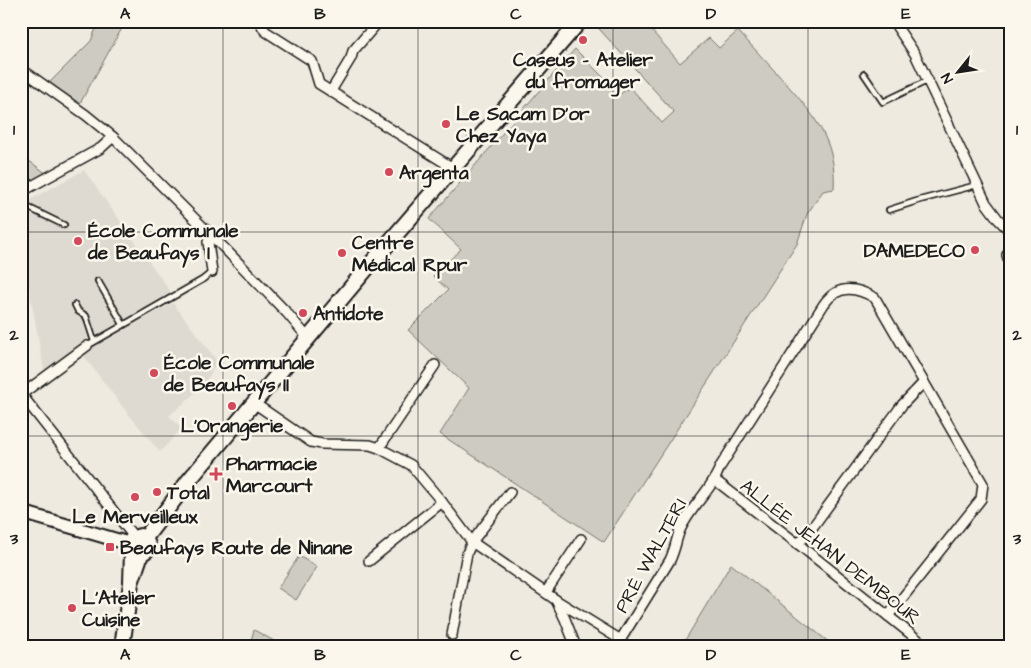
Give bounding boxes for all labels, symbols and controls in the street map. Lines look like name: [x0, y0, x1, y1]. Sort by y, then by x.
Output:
text: A: [120, 3, 131, 25]
text: B: [314, 3, 326, 25]
text: C: [510, 3, 522, 25]
text: D: [706, 3, 717, 25]
text: E: [901, 3, 911, 25]
marker: Caseus - Atelier du fromager: [577, 34, 589, 46]
place label: Caseus - Atelier du fromager: [513, 47, 654, 97]
north arrow: [934, 48, 984, 98]
text: N: [937, 69, 958, 87]
place label: Le Sacam D'or Chez Yaya: [456, 101, 590, 151]
marker: Le Sacam D'or Chez Yaya: [440, 118, 452, 130]
text: 1: [13, 119, 16, 141]
text: 1: [1016, 119, 1019, 141]
place label: Argenta: [399, 160, 469, 188]
marker: Argenta: [383, 166, 395, 178]
place label: École Communale de Beaufays I: [87, 218, 239, 268]
place label: Centre Médical Rpur: [352, 230, 468, 279]
marker: École Communale de Beaufays I: [72, 235, 84, 247]
place label: DAMEDECO: [864, 238, 965, 265]
marker: DAMEDECO: [969, 244, 981, 256]
marker: Centre Médical Rpur: [336, 247, 348, 259]
place label: Antidote: [313, 301, 384, 328]
marker: Antidote: [297, 307, 309, 319]
text: 2: [8, 324, 19, 346]
text: 2: [1011, 324, 1022, 346]
place label: École Communale de Beaufays II: [163, 350, 315, 400]
marker: École Communale de Beaufays II: [148, 367, 160, 379]
marker: L'Orangerie: [226, 400, 238, 412]
place label: L'Orangerie: [181, 413, 284, 441]
place label: Pharmacie Marcourt: [226, 451, 318, 500]
marker: Pharmacie Marcourt: [210, 468, 222, 480]
street label: ALLÉE JEHAN DEMBOUR: [734, 473, 926, 631]
place label: Total: [166, 480, 210, 507]
marker: Total: [151, 486, 163, 498]
marker: Le Merveilleux: [129, 491, 141, 503]
street label: PRÉ WALTERI: [609, 494, 694, 618]
place label: Le Merveilleux: [72, 504, 199, 531]
text: 3: [9, 528, 19, 550]
text: 3: [1012, 528, 1022, 550]
place label: Beaufays Route de Ninane: [120, 535, 353, 563]
marker: Beaufays Route de Ninane: [104, 541, 116, 553]
place label: L'Atelier Cuisine: [82, 585, 156, 634]
marker: L'Atelier Cuisine: [66, 602, 78, 614]
text: A: [120, 644, 131, 666]
text: B: [314, 644, 326, 666]
text: C: [510, 644, 522, 666]
text: D: [706, 644, 717, 666]
text: E: [901, 644, 911, 666]

